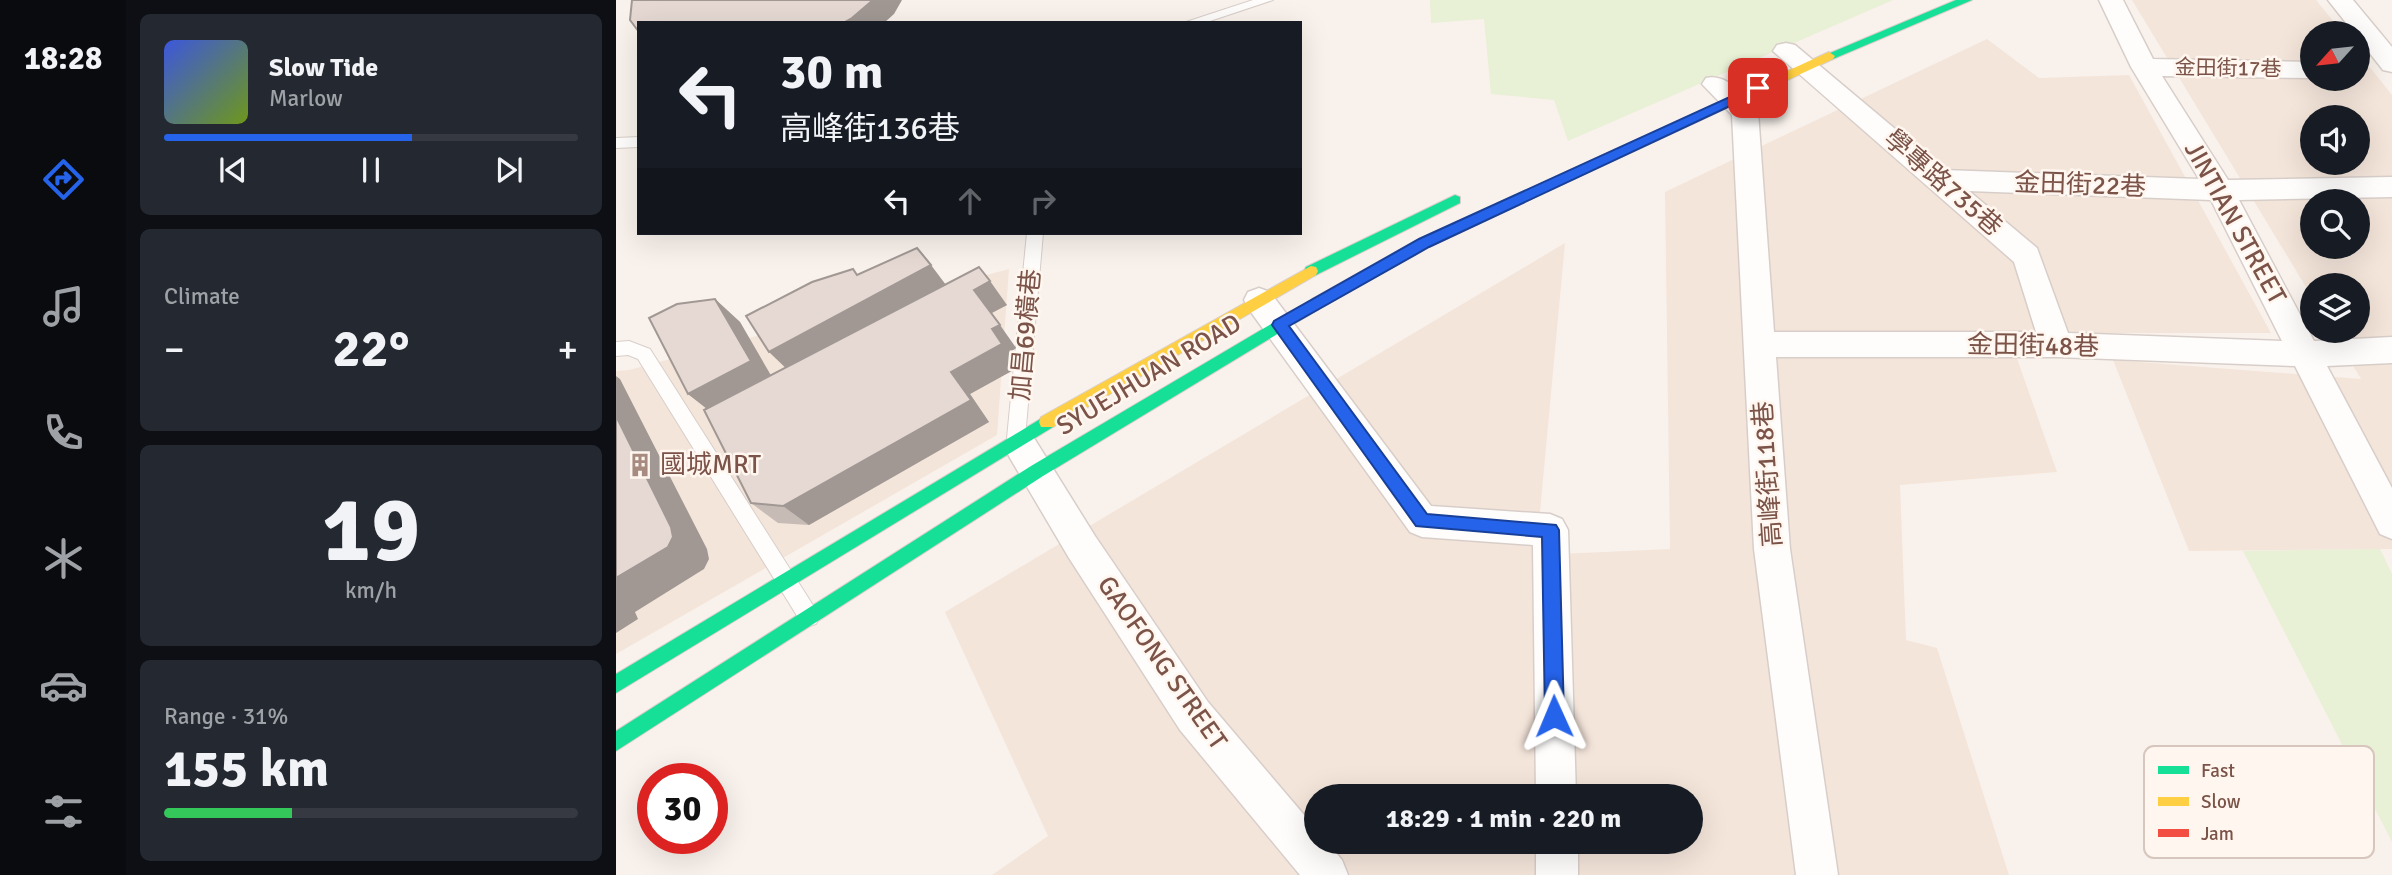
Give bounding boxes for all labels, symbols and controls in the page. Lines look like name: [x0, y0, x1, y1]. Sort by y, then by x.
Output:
north arrow: [2300, 21, 2370, 91]
map controls: [2300, 21, 2370, 343]
text: 18:28: [24, 39, 102, 78]
text: 30 m: [780, 42, 883, 102]
icon: left: [665, 49, 756, 140]
text: Slow Tide: [269, 52, 378, 84]
street label: 金田街17巷: [2174, 54, 2282, 82]
pin: [1728, 58, 1788, 118]
icon: arrive: [1739, 69, 1777, 107]
text: Marlow: [269, 84, 343, 113]
button: sound: [2300, 105, 2370, 175]
text: 高峰街136巷: [780, 109, 960, 148]
street label: 學專路735巷: [1877, 123, 2009, 243]
street label: JINTIAN STREET: [2177, 136, 2293, 310]
icon: previous: [214, 151, 252, 189]
icon: pause: [352, 151, 390, 189]
icon: next: [490, 151, 528, 189]
icon: directions: [39, 155, 88, 204]
street label: 金田街22巷: [2013, 167, 2147, 203]
icon: left: [878, 182, 916, 220]
icon: ahead: [951, 182, 989, 220]
icon: right: [1024, 182, 1062, 220]
button: search: [2300, 189, 2370, 259]
street label: 加昌69橫巷: [1004, 268, 1048, 402]
button: layers: [2300, 273, 2370, 343]
icon: music: [39, 282, 88, 331]
text: Climate: [164, 282, 240, 311]
street label: SYUEJHUAN ROAD: [1051, 307, 1247, 443]
text: 22°: [333, 317, 409, 381]
text: −: [164, 326, 185, 373]
text: +: [557, 326, 578, 373]
street label: 金田街48巷: [1967, 329, 2099, 363]
street label: 高峰街118巷: [1747, 400, 1789, 548]
icon: phone: [39, 408, 88, 457]
place label: 國城MRT: [660, 449, 761, 481]
building icon: 國城MRT: [626, 451, 654, 479]
text: 19: [322, 474, 420, 587]
icon: climate: [39, 534, 88, 583]
street label: GAOFONG STREET: [1090, 570, 1234, 756]
text: km/h: [345, 576, 397, 605]
icon: car: [39, 661, 88, 710]
position arrow: [1517, 679, 1591, 753]
text: Range · 31%: [164, 702, 288, 731]
text: 155 km: [164, 737, 329, 801]
legend: [2144, 746, 2374, 858]
text: Fast: [2201, 759, 2235, 783]
speed limit sign: 30: [637, 763, 728, 854]
icon: filters: [39, 787, 88, 836]
text: Slow: [2201, 790, 2241, 814]
text: 18:29 · 1 min · 220 m: [1386, 803, 1621, 835]
text: Jam: [2201, 822, 2234, 846]

